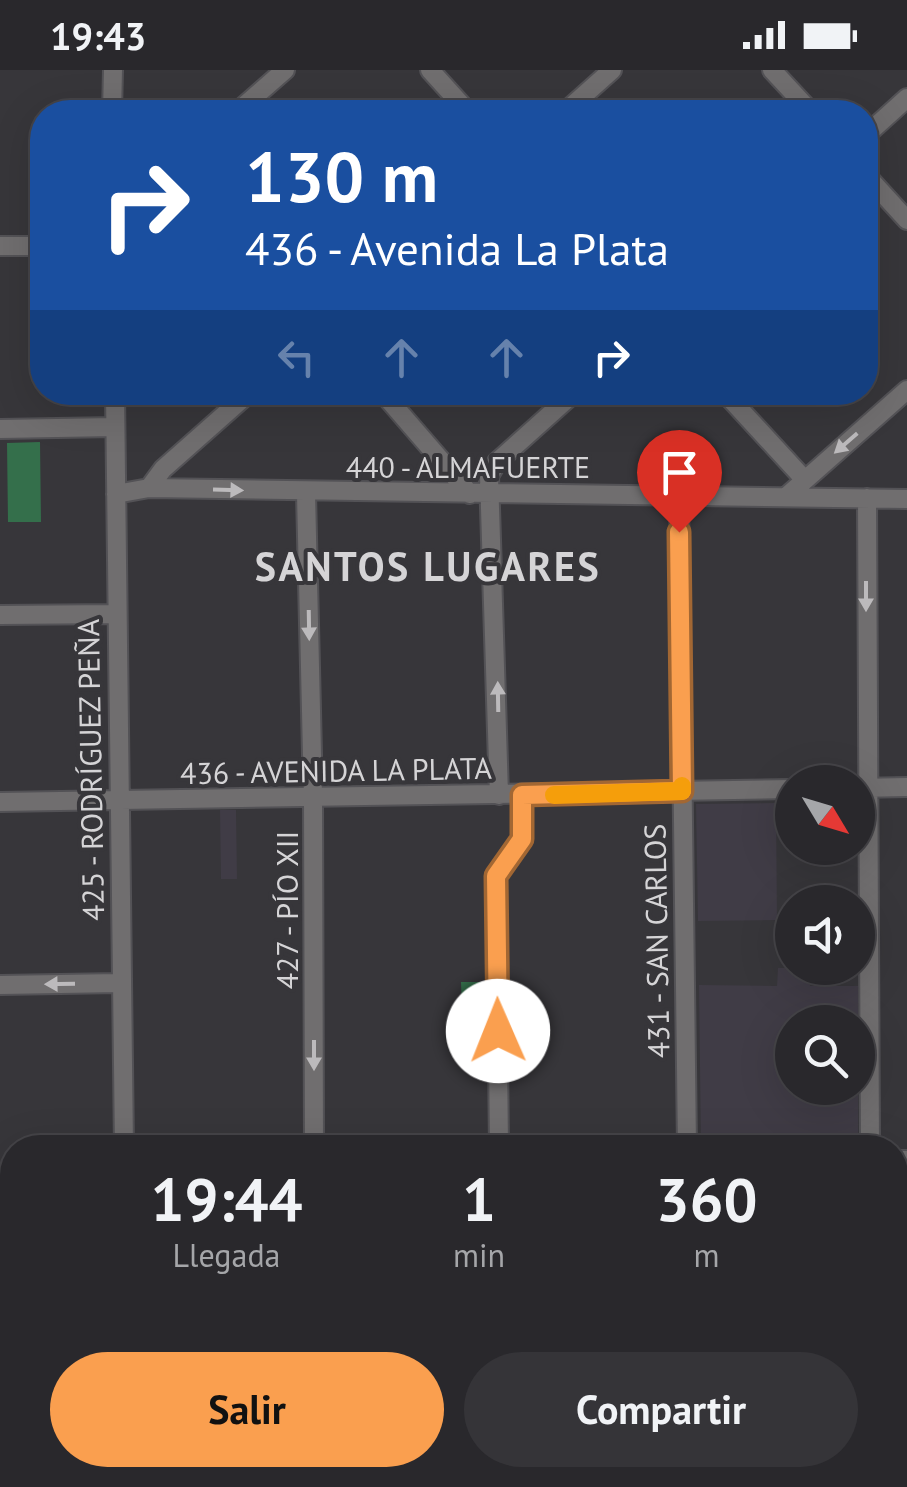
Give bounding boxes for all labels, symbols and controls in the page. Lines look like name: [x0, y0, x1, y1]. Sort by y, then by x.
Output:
text: 19:43: [50, 11, 146, 60]
text: 130 m: [245, 131, 438, 221]
icon: right: [80, 140, 210, 270]
text: 436 - Avenida La Plata: [245, 219, 669, 277]
icon: left: [269, 330, 324, 385]
icon: ahead: [374, 330, 429, 385]
icon: ahead: [479, 330, 534, 385]
icon: right: [584, 330, 639, 385]
pin: [637, 430, 722, 533]
one-way arrow: [834, 431, 859, 453]
icon: arrive: [652, 445, 707, 500]
street label: 440 - ALMAFUERTE: [346, 447, 590, 486]
one-way arrow: [212, 483, 244, 499]
district label: SANTOS LUGARES: [255, 540, 601, 592]
one-way arrow: [858, 580, 874, 612]
one-way arrow: [301, 610, 317, 642]
street label: 425 - RODRÍGUEZ PEÑA: [68, 618, 112, 921]
one-way arrow: [489, 681, 505, 713]
street label: 436 - AVENIDA LA PLATA: [180, 748, 493, 792]
north arrow: [775, 765, 875, 865]
map controls: [775, 765, 875, 1105]
street label: 431 - SAN CARLOS: [634, 823, 678, 1059]
street label: 427 - PÍO XII: [267, 831, 306, 989]
button: sound: [775, 885, 875, 985]
one-way arrow: [43, 976, 75, 992]
position arrow: [446, 979, 550, 1083]
button: search: [775, 1005, 875, 1105]
one-way arrow: [306, 1040, 322, 1072]
text: 19:44: [150, 1160, 303, 1238]
text: 1: [462, 1160, 496, 1238]
text: 360: [656, 1160, 758, 1238]
text: Llegada: [173, 1234, 280, 1276]
text: min: [453, 1234, 505, 1276]
text: m: [694, 1234, 720, 1276]
button: Salir: [50, 1352, 444, 1467]
button: Compartir: [464, 1352, 858, 1467]

